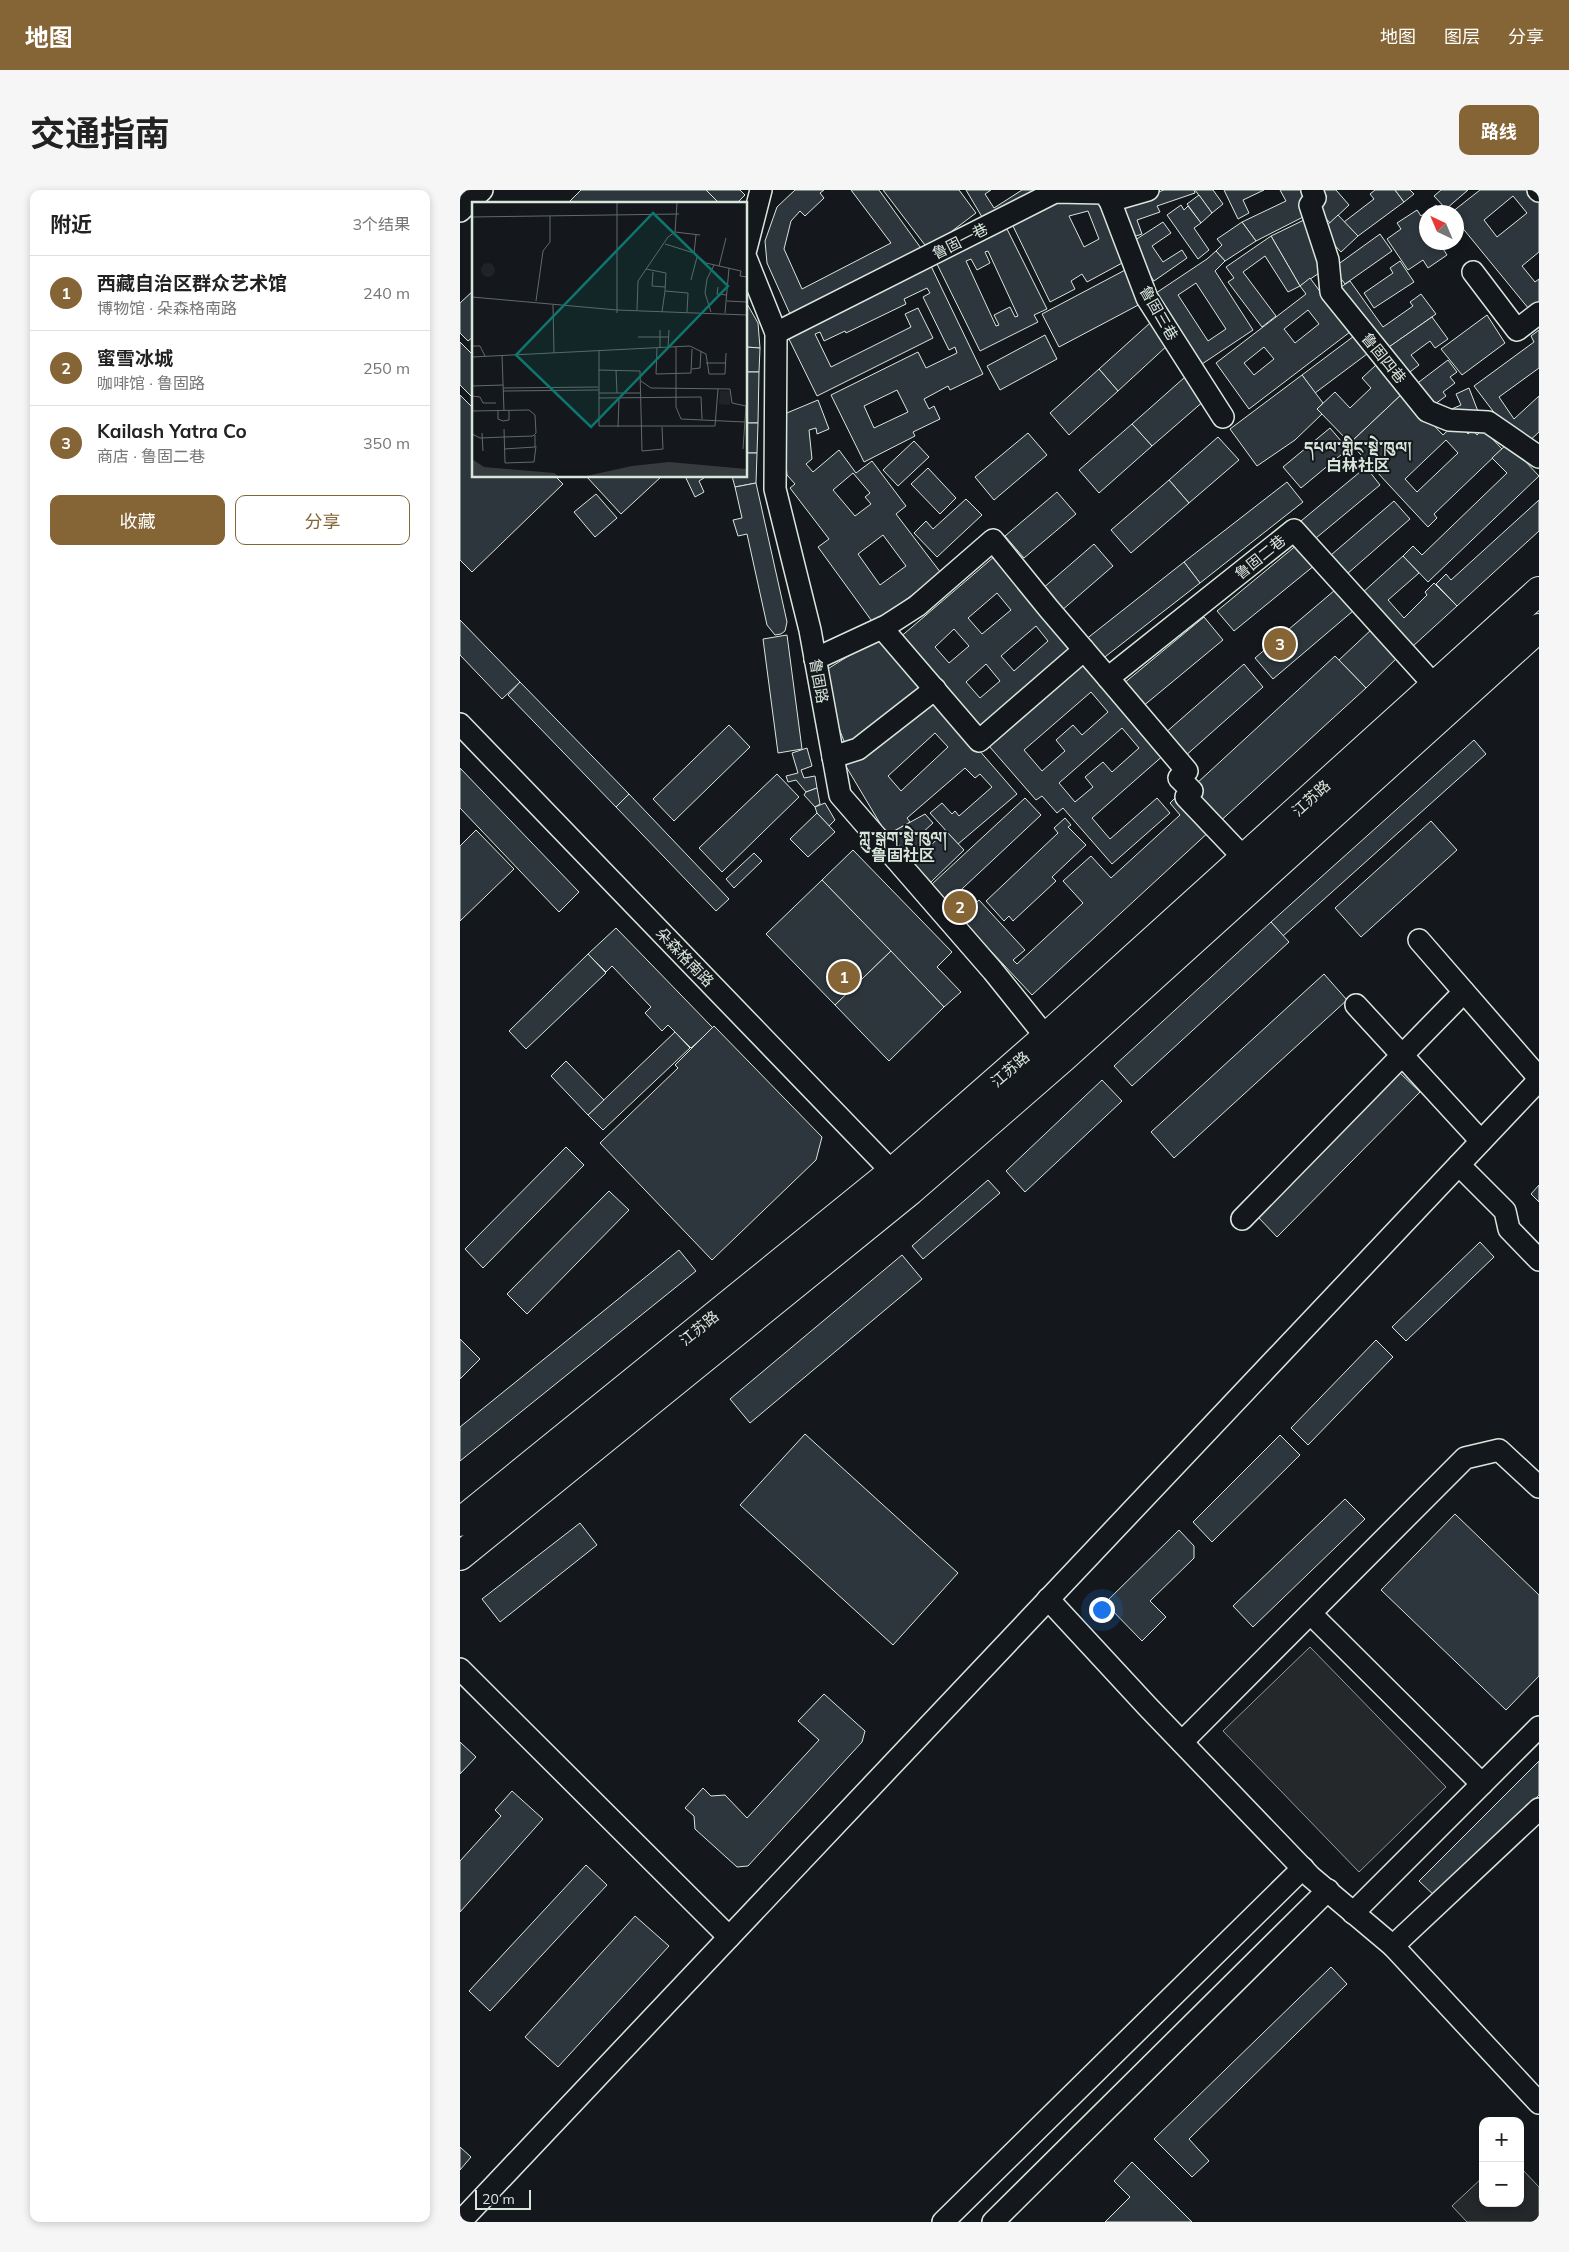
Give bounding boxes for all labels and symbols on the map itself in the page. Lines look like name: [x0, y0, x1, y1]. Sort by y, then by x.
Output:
inset map: [472, 202, 748, 478]
north arrow: [1419, 205, 1464, 250]
street label: 鲁固一巷: [929, 219, 991, 263]
street label: 鲁固三巷: [1136, 282, 1182, 344]
street label: 鲁固四巷: [1358, 329, 1410, 387]
district label: དཔལ་གླིང་སྡེ་ཁུལ། 白林社区: [1304, 435, 1412, 475]
street label: 鲁固二巷: [1231, 531, 1289, 583]
pin: 3: [1264, 625, 1296, 663]
street label: 鲁固路: [806, 657, 832, 705]
street label: 江苏路: [1288, 776, 1334, 820]
district label: ཀླུ་སྒུག་སྡེ་ཁུལ། 鲁固社区: [859, 825, 947, 865]
pin: 2: [944, 888, 976, 926]
street label: 朵森格南路: [652, 923, 718, 991]
pin: 1: [828, 958, 860, 996]
street label: 江苏路: [987, 1047, 1033, 1091]
street label: 江苏路: [676, 1306, 722, 1350]
your location: [1089, 1597, 1115, 1623]
scale bar: [475, 2187, 531, 2210]

